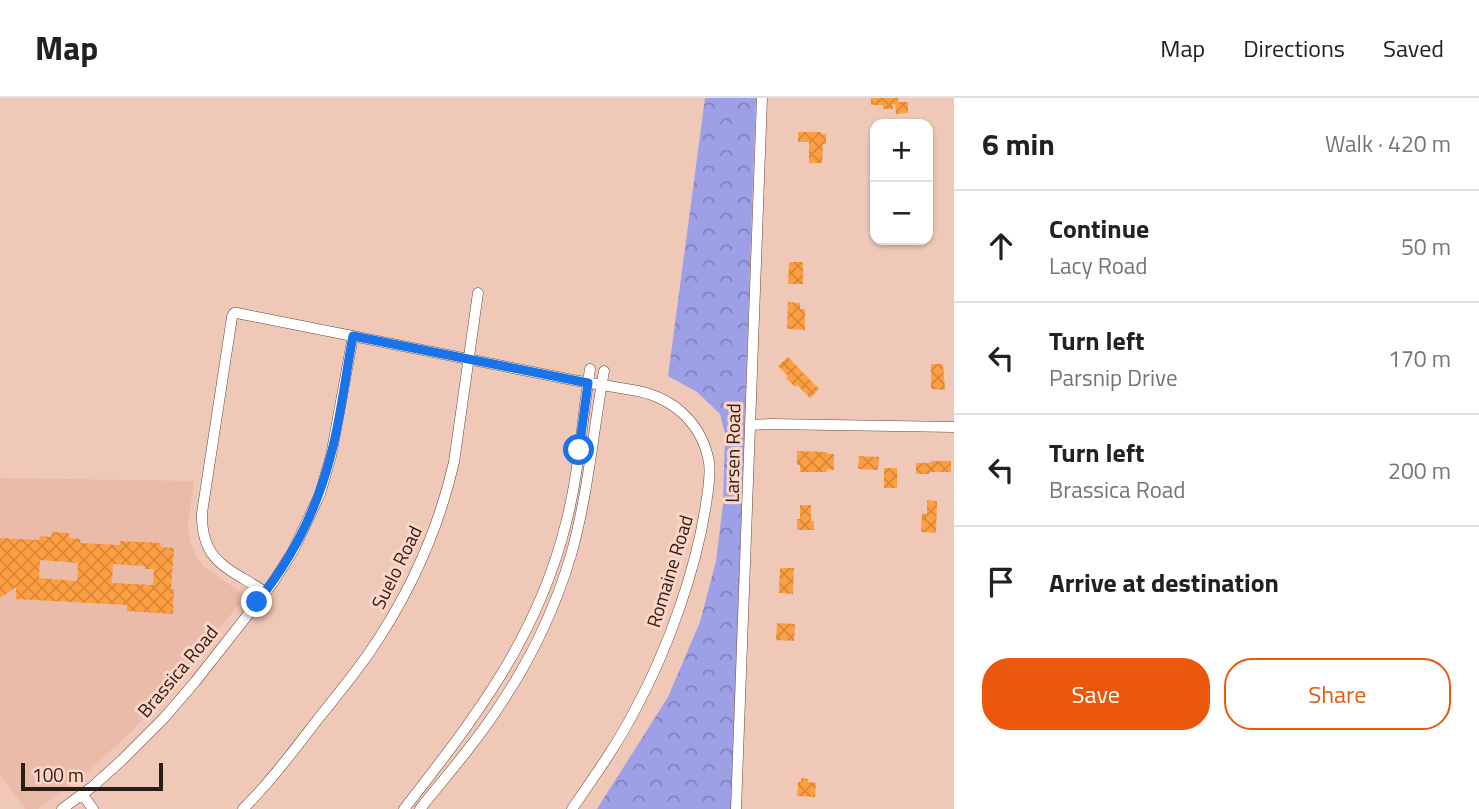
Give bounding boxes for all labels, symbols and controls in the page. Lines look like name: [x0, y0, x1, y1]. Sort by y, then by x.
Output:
text: Map: [35, 23, 98, 73]
text: Map: [1160, 30, 1205, 66]
text: Directions: [1243, 30, 1345, 66]
text: Saved: [1383, 30, 1444, 66]
map controls: [870, 119, 933, 245]
button: +: [870, 119, 933, 182]
text: 6 min: [982, 121, 1055, 167]
text: Walk · 420 m: [1325, 126, 1451, 161]
button: −: [870, 182, 933, 245]
text: Continue: [1049, 209, 1149, 248]
icon: ahead: [982, 227, 1020, 265]
text: 50 m: [1401, 229, 1451, 264]
text: Lacy Road: [1049, 248, 1148, 283]
text: Turn left: [1049, 321, 1144, 360]
icon: left: [982, 339, 1020, 377]
text: 170 m: [1388, 341, 1451, 376]
text: Parsnip Drive: [1049, 360, 1178, 395]
street label: Larsen Road: [717, 403, 747, 503]
text: Turn left: [1049, 433, 1144, 472]
route start: [563, 434, 594, 465]
icon: left: [982, 451, 1020, 489]
text: 200 m: [1388, 453, 1451, 488]
text: Brassica Road: [1049, 472, 1185, 507]
street label: Romaine Road: [638, 511, 700, 631]
street label: Suelo Road: [363, 520, 429, 614]
icon: arrive: [982, 563, 1020, 601]
text: Arrive at destination: [1049, 563, 1279, 602]
route end: [241, 586, 272, 617]
street label: Brassica Road: [130, 618, 224, 724]
button: Save: [982, 658, 1210, 730]
button: Share: [1224, 658, 1451, 730]
scale bar: [21, 760, 163, 792]
text: 100 m: [32, 760, 84, 789]

